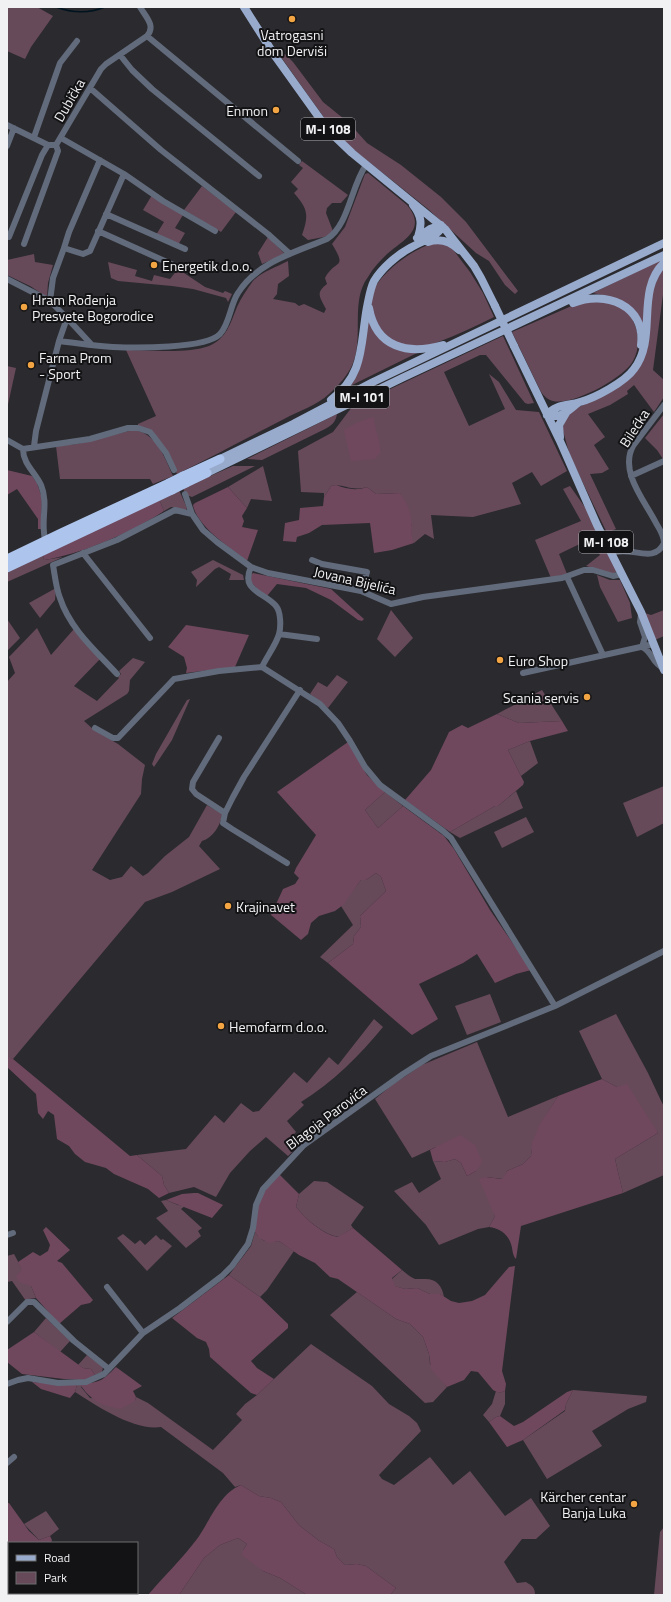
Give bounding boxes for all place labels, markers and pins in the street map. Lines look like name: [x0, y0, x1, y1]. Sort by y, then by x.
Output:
marker: Vatrogasni dom Derviši: [287, 14, 297, 24]
place label: Vatrogasni dom Derviši: [257, 24, 327, 61]
place label: Enmon: [226, 100, 268, 121]
marker: Enmon: [271, 105, 281, 115]
place label: Energetik d.o.o.: [162, 255, 252, 276]
marker: Energetik d.o.o.: [149, 260, 159, 270]
place label: Hram Rođenja Presvete Bogorodice: [32, 289, 153, 326]
marker: Hram Rođenja Presvete Bogorodice: [19, 302, 29, 312]
place label: Farma Prom - Sport: [39, 347, 112, 384]
marker: Farma Prom - Sport: [26, 360, 36, 370]
place label: Euro Shop: [508, 650, 568, 671]
marker: Euro Shop: [495, 655, 505, 665]
place label: Scania servis: [503, 687, 579, 708]
marker: Scania servis: [582, 692, 592, 702]
place label: Krajinavet: [236, 896, 295, 917]
marker: Krajinavet: [223, 901, 233, 911]
place label: Hemofarm d.o.o.: [229, 1016, 327, 1037]
marker: Hemofarm d.o.o.: [216, 1021, 226, 1031]
place label: Kärcher centar Banja Luka: [540, 1486, 626, 1523]
marker: Kärcher centar Banja Luka: [629, 1499, 639, 1509]

